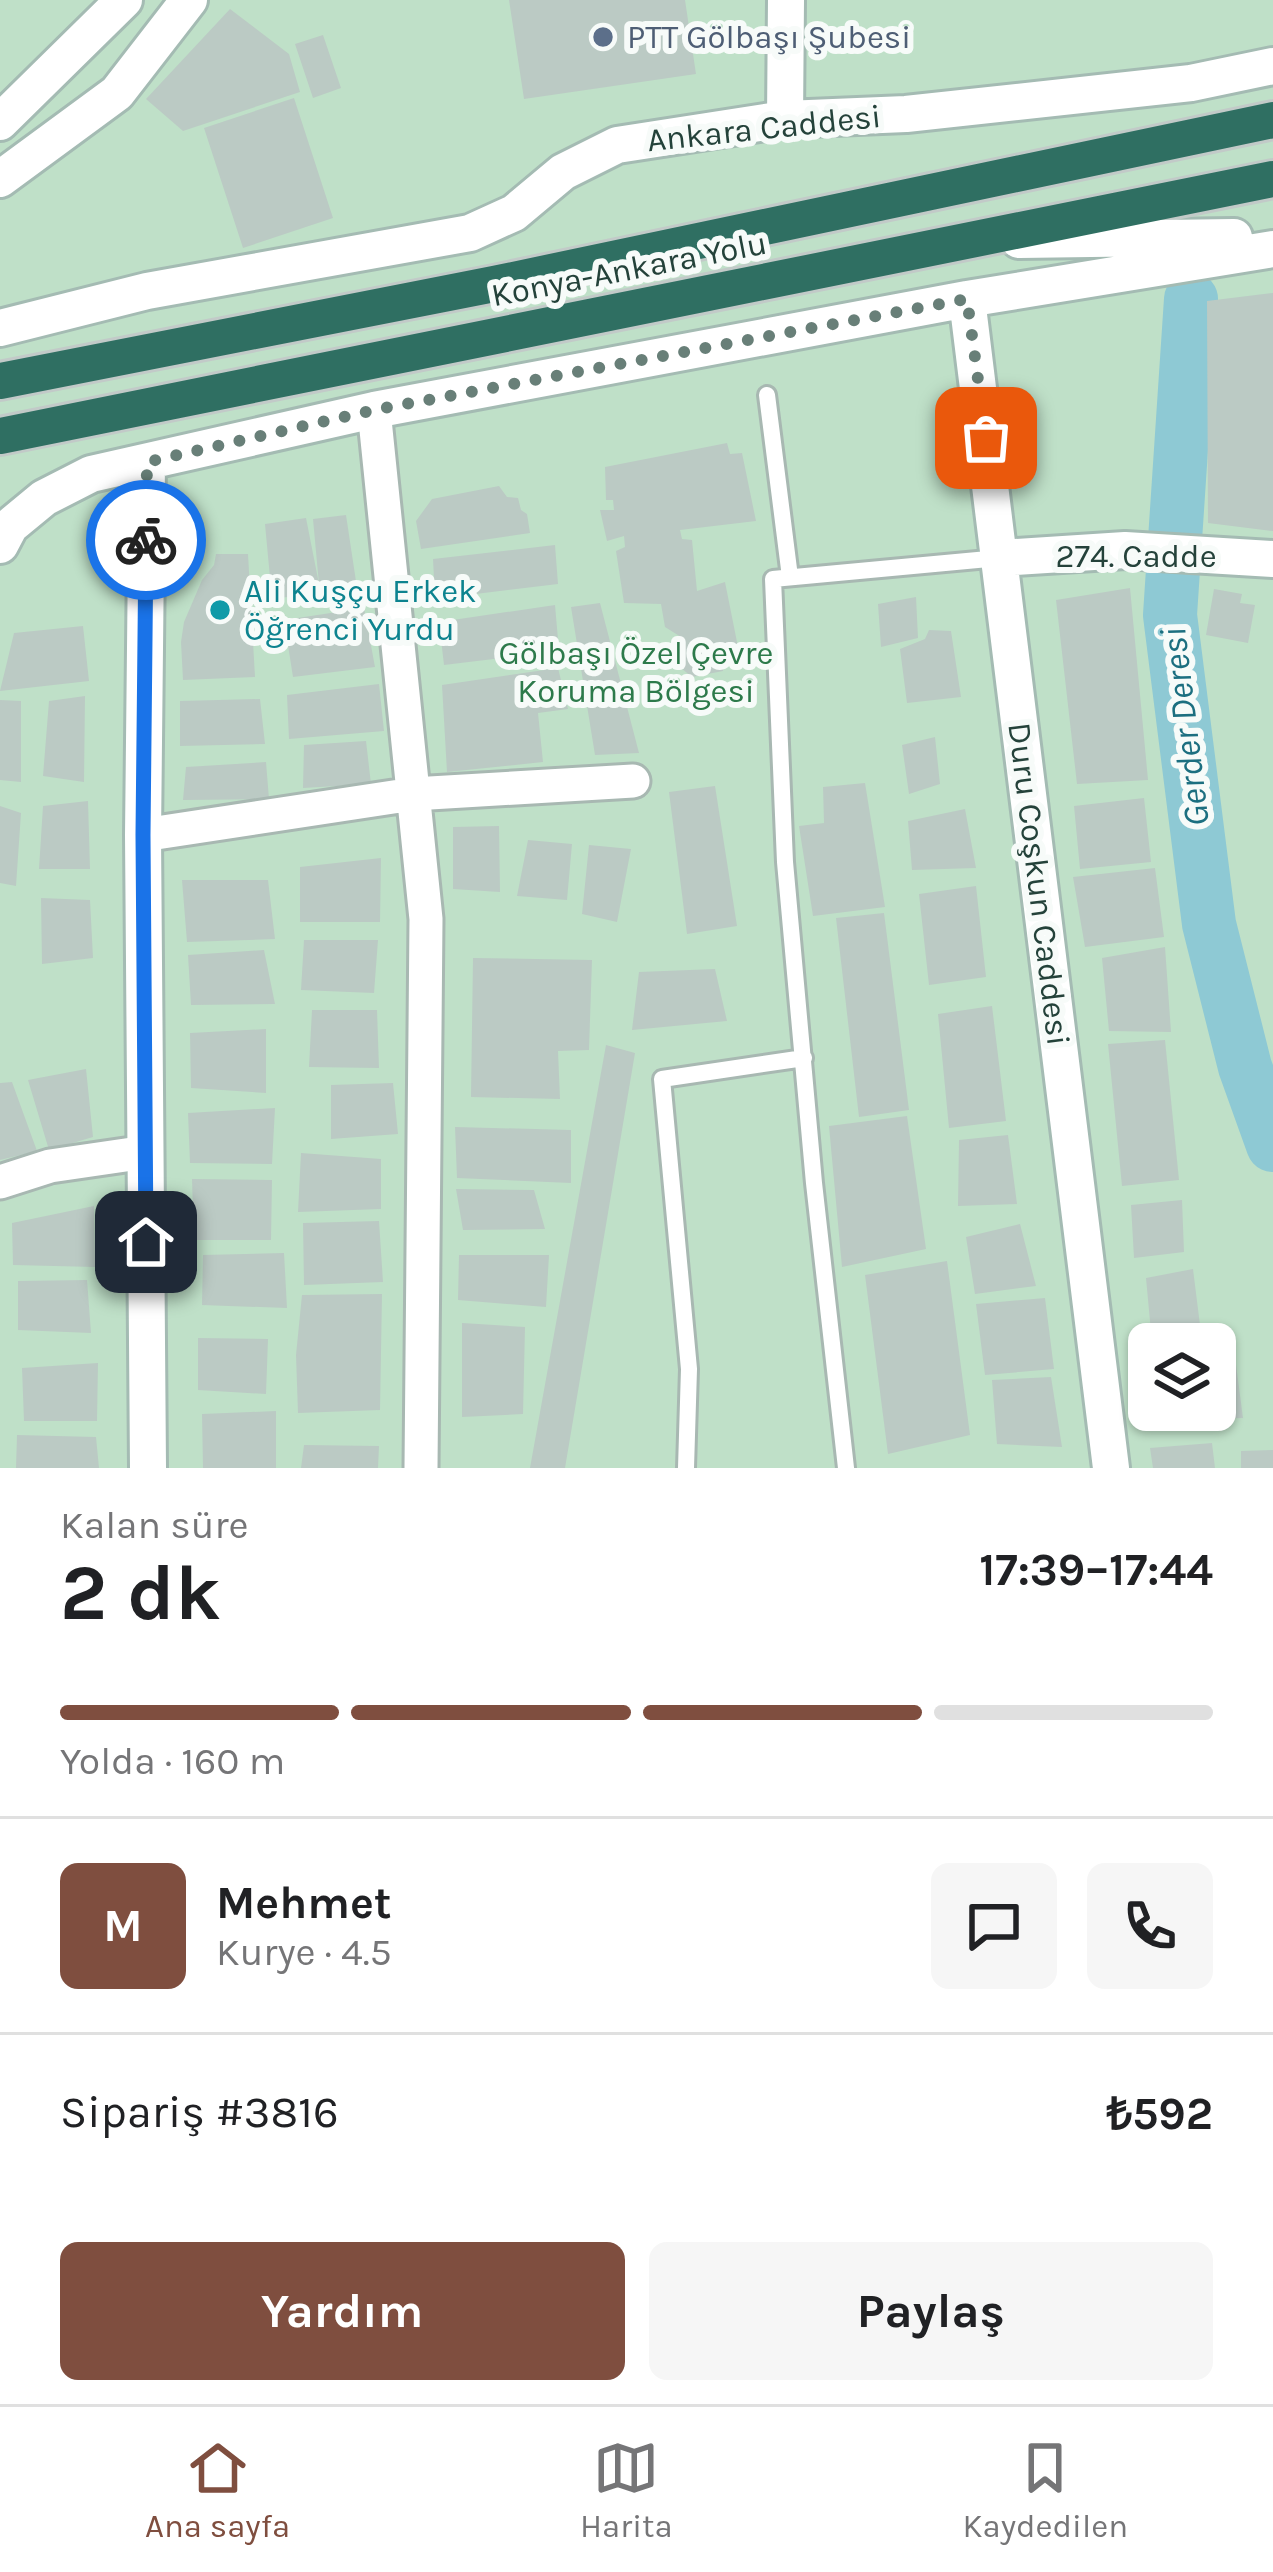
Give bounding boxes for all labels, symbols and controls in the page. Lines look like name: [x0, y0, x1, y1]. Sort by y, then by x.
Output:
place label: PTT Gölbaşı Şubesi: [627, 18, 911, 56]
marker: PTT Gölbaşı Şubesi: [590, 24, 616, 50]
street label: Ankara Caddesi: [645, 97, 883, 159]
street label: Konya-Ankara Yolu: [488, 224, 770, 314]
pin: [935, 387, 1037, 489]
icon: bag: [953, 405, 1019, 471]
courier: [86, 480, 206, 600]
icon: bike: [113, 507, 179, 573]
street label: 274. Cadde: [1055, 537, 1217, 575]
place label: Ali Kuşçu Erkek Öğrenci Yurdu: [244, 572, 477, 648]
marker: Ali Kuşçu Erkek Öğrenci Yurdu: [207, 597, 233, 623]
water label: Gerder Deresi: [1152, 625, 1218, 829]
park label: Gölbaşı Özel Çevre Koruma Bölgesi: [499, 634, 773, 710]
street label: Duru Coşkun Caddesi: [1000, 720, 1078, 1048]
pin: [95, 1191, 197, 1293]
icon: home: [113, 1209, 179, 1275]
map controls: [1128, 1323, 1236, 1431]
button: layers: [1128, 1323, 1236, 1431]
text: Kalan süre: [60, 1502, 249, 1548]
text: 17:39–17:44: [979, 1544, 1213, 1596]
text: 2 dk: [60, 1547, 221, 1639]
text: Yolda · 160 m: [60, 1738, 285, 1784]
button: chat: [931, 1863, 1057, 1989]
button: phone: [1087, 1863, 1213, 1989]
text: Mehmet: [216, 1877, 392, 1929]
text: M: [103, 1900, 143, 1952]
text: Kurye · 4.5: [216, 1929, 392, 1975]
text: Sipariş #3816: [60, 2086, 339, 2138]
text: ₺592: [1106, 2088, 1213, 2140]
button: Yardım: [60, 2242, 625, 2380]
button: Paylaş: [649, 2242, 1213, 2380]
tab: Ana sayfa: [145, 2435, 290, 2545]
tab: Harita: [580, 2435, 673, 2545]
tab: Kaydedilen: [962, 2435, 1128, 2545]

